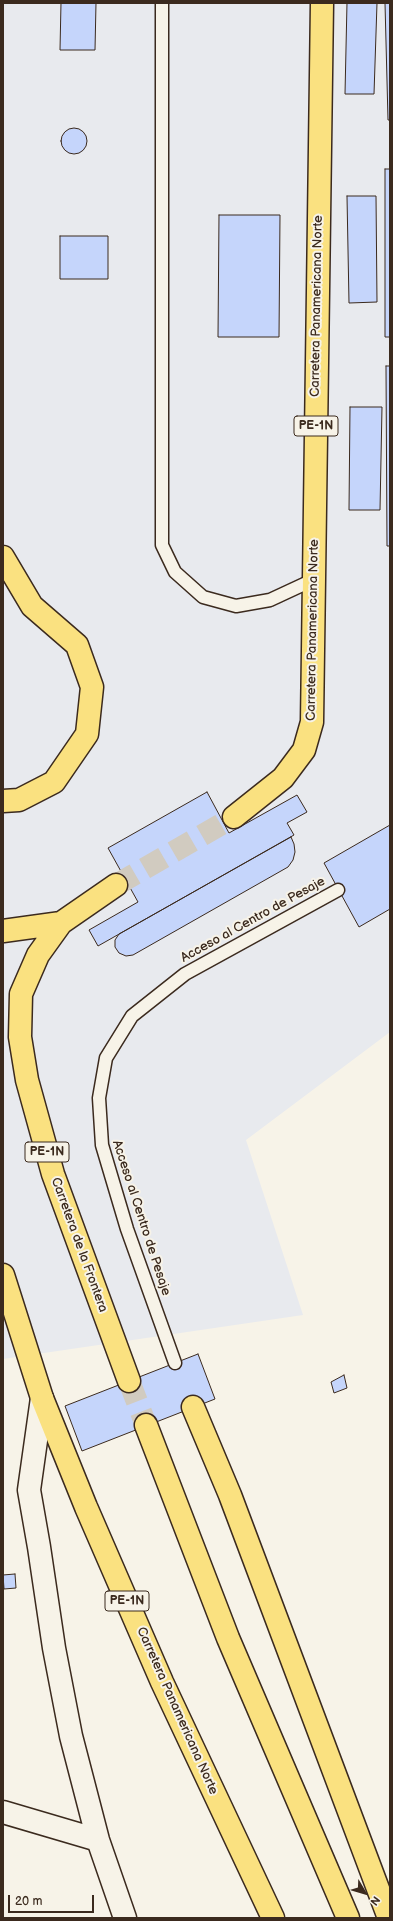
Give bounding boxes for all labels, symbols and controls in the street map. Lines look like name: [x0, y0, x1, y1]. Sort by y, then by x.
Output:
street label: Carretera Panamericana Norte: [308, 215, 326, 397]
road number: PE-1N: [294, 416, 338, 436]
street label: Carretera Panamericana Norte: [304, 539, 322, 721]
street label: Acceso al Centro de Pesaje: [178, 874, 328, 966]
street label: Acceso al Centro de Pesaje: [108, 1138, 174, 1298]
road number: PE-1N: [25, 1142, 69, 1162]
street label: Carretera de la Frontera: [47, 1175, 111, 1315]
road number: PE-1N: [105, 1591, 149, 1611]
street label: Carretera Panamericana Norte: [133, 1625, 221, 1797]
north arrow: [345, 1873, 385, 1913]
scale bar: [10, 1887, 96, 1913]
text: N: [367, 1893, 383, 1908]
text: 20 m: [15, 1894, 42, 1909]

